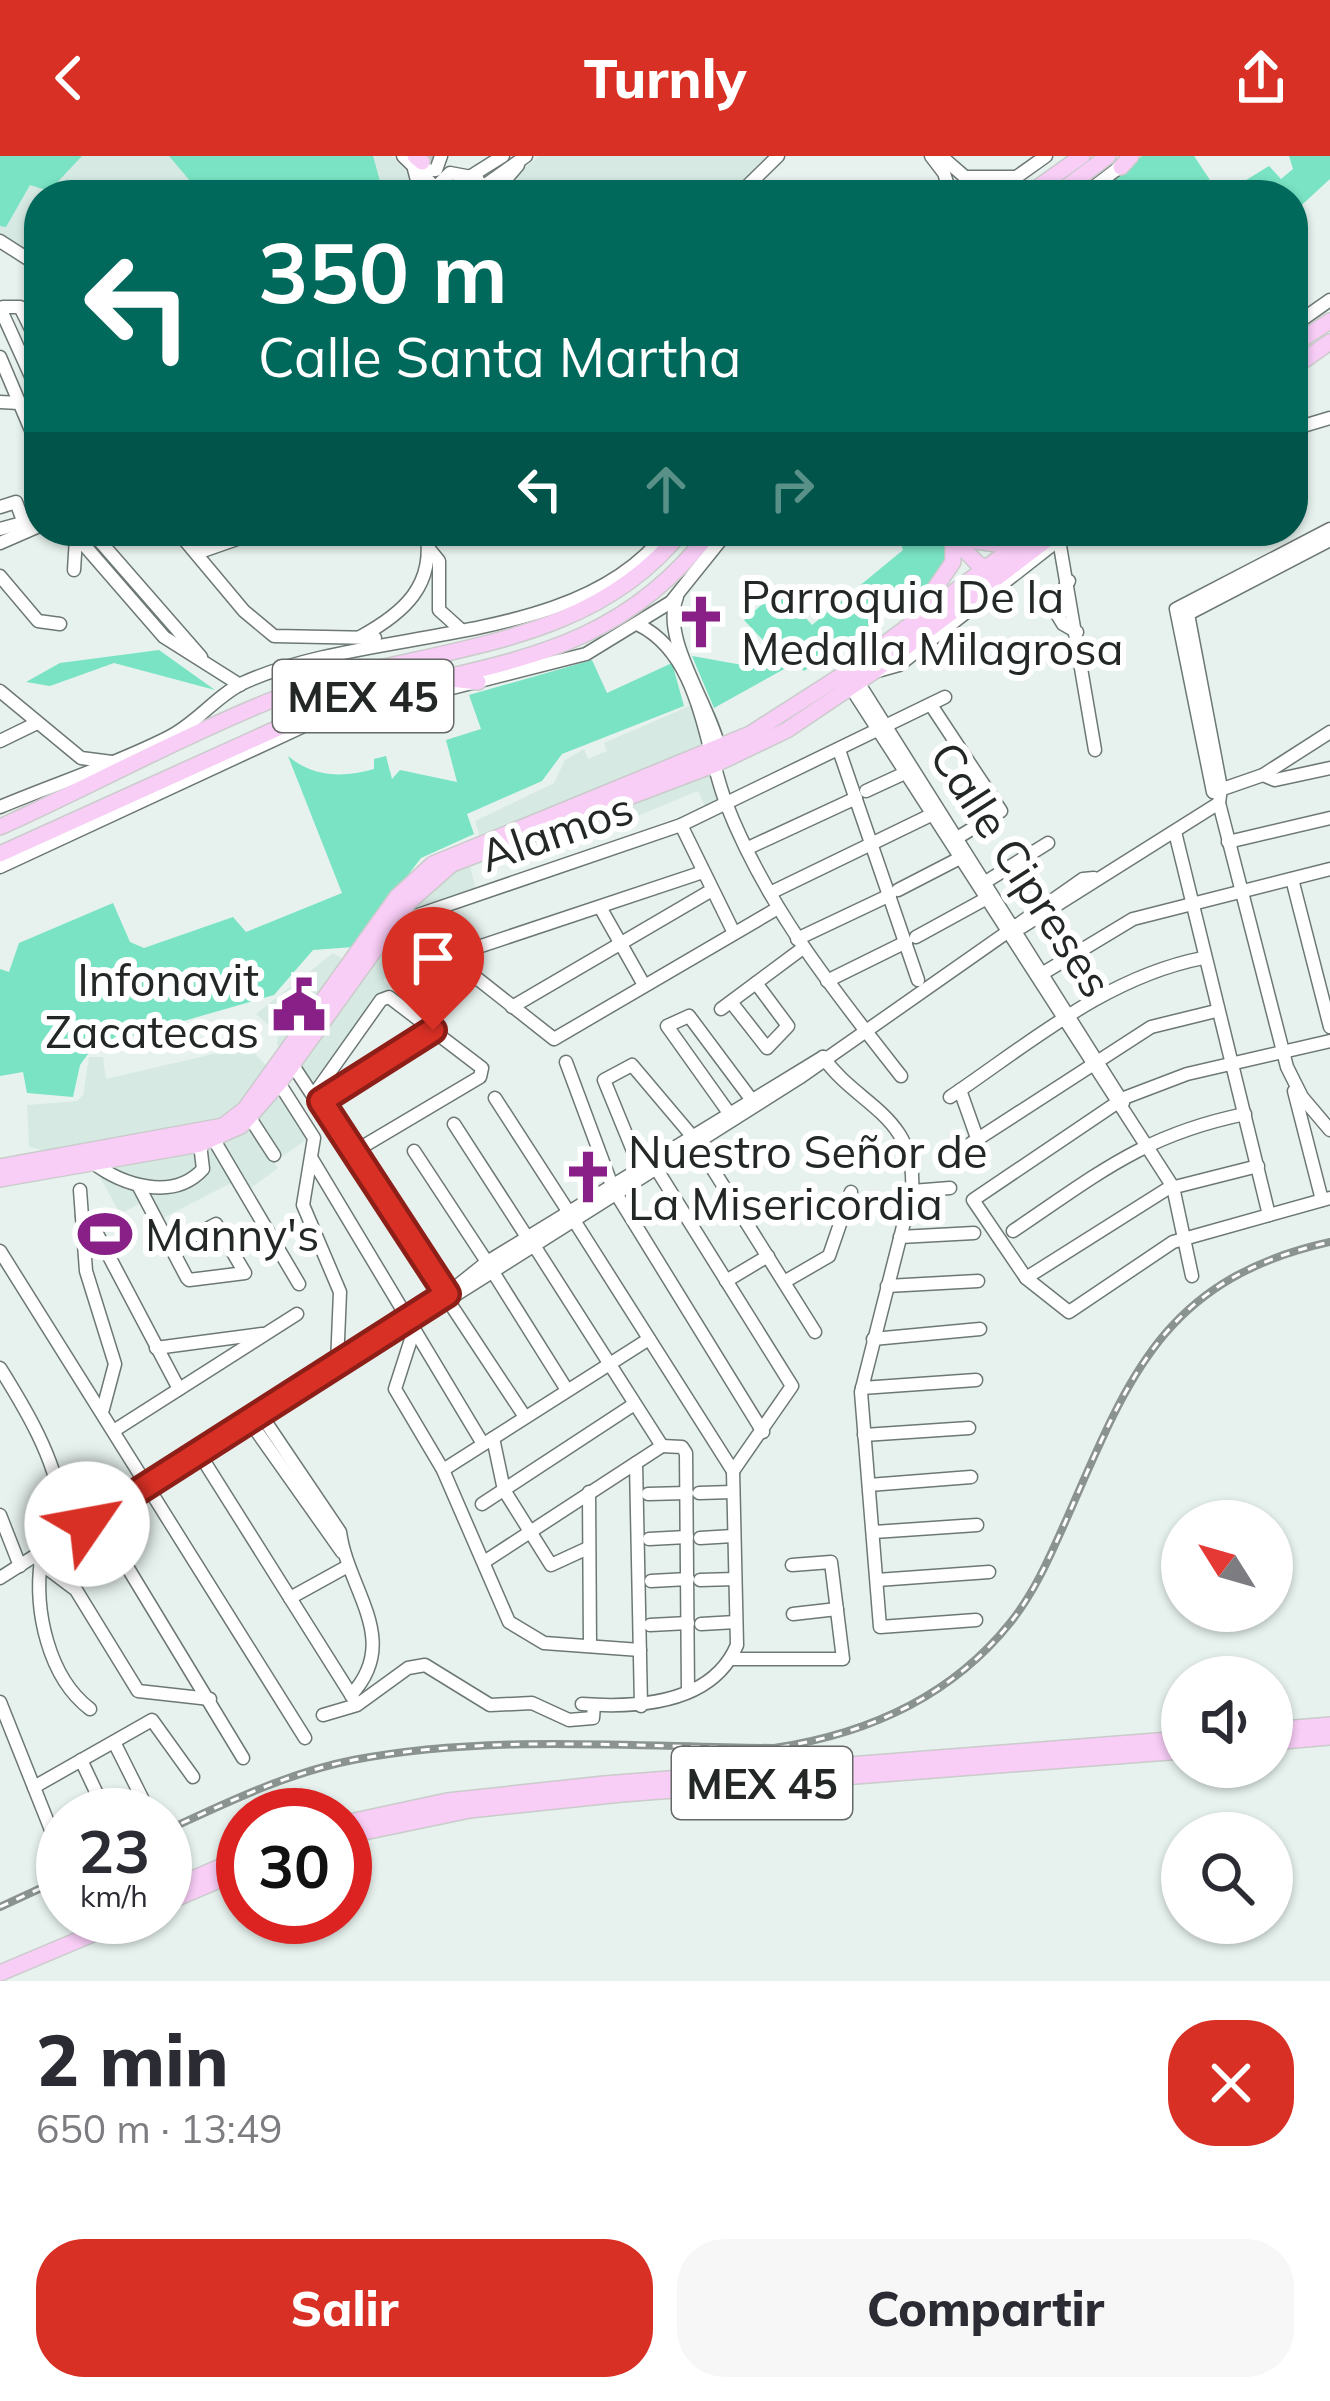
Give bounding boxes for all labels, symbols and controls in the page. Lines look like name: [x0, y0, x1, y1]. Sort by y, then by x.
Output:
text: Turnly: [584, 44, 746, 112]
icon: back: [36, 45, 102, 111]
icon: share: [1228, 45, 1294, 111]
text: 350 m: [258, 219, 508, 324]
icon: left: [60, 228, 216, 384]
text: Calle Santa Martha: [258, 323, 741, 391]
icon: left: [507, 456, 573, 522]
icon: ahead: [633, 456, 699, 522]
icon: right: [759, 456, 825, 522]
place label: Parroquia De la Medalla Milagrosa: [741, 568, 1123, 676]
church icon: Parroquia De la Medalla Milagrosa: [672, 593, 730, 651]
road number: MEX 45: [273, 660, 453, 732]
street label: Calle Cipreses: [919, 731, 1125, 1007]
street label: Alamos: [472, 779, 640, 883]
pin: [382, 907, 484, 1030]
icon: arrive: [400, 925, 466, 991]
place label: Infonavit Zacatecas: [45, 951, 259, 1059]
public building icon: Infonavit Zacatecas: [270, 976, 328, 1034]
place label: Nuestro Señor de La Misericordia: [628, 1123, 988, 1231]
church icon: Nuestro Señor de La Misericordia: [559, 1148, 617, 1206]
sports icon: Manny's: [76, 1205, 134, 1263]
place label: Manny's: [145, 1206, 319, 1262]
position arrow: [24, 1461, 150, 1587]
north arrow: [1161, 1500, 1293, 1632]
map controls: [1161, 1500, 1293, 1944]
button: sound: [1161, 1656, 1293, 1788]
road number: MEX 45: [672, 1747, 852, 1819]
speed limit sign: 30: [216, 1788, 372, 1944]
button: search: [1161, 1812, 1293, 1944]
text: 23: [78, 1813, 150, 1888]
text: km/h: [80, 1877, 148, 1915]
text: 2 min: [36, 2014, 229, 2104]
button: close: [1168, 2020, 1294, 2146]
text: 650 m · 13:49: [36, 2104, 282, 2153]
button: Salir: [36, 2239, 653, 2377]
button: Compartir: [677, 2239, 1294, 2377]

